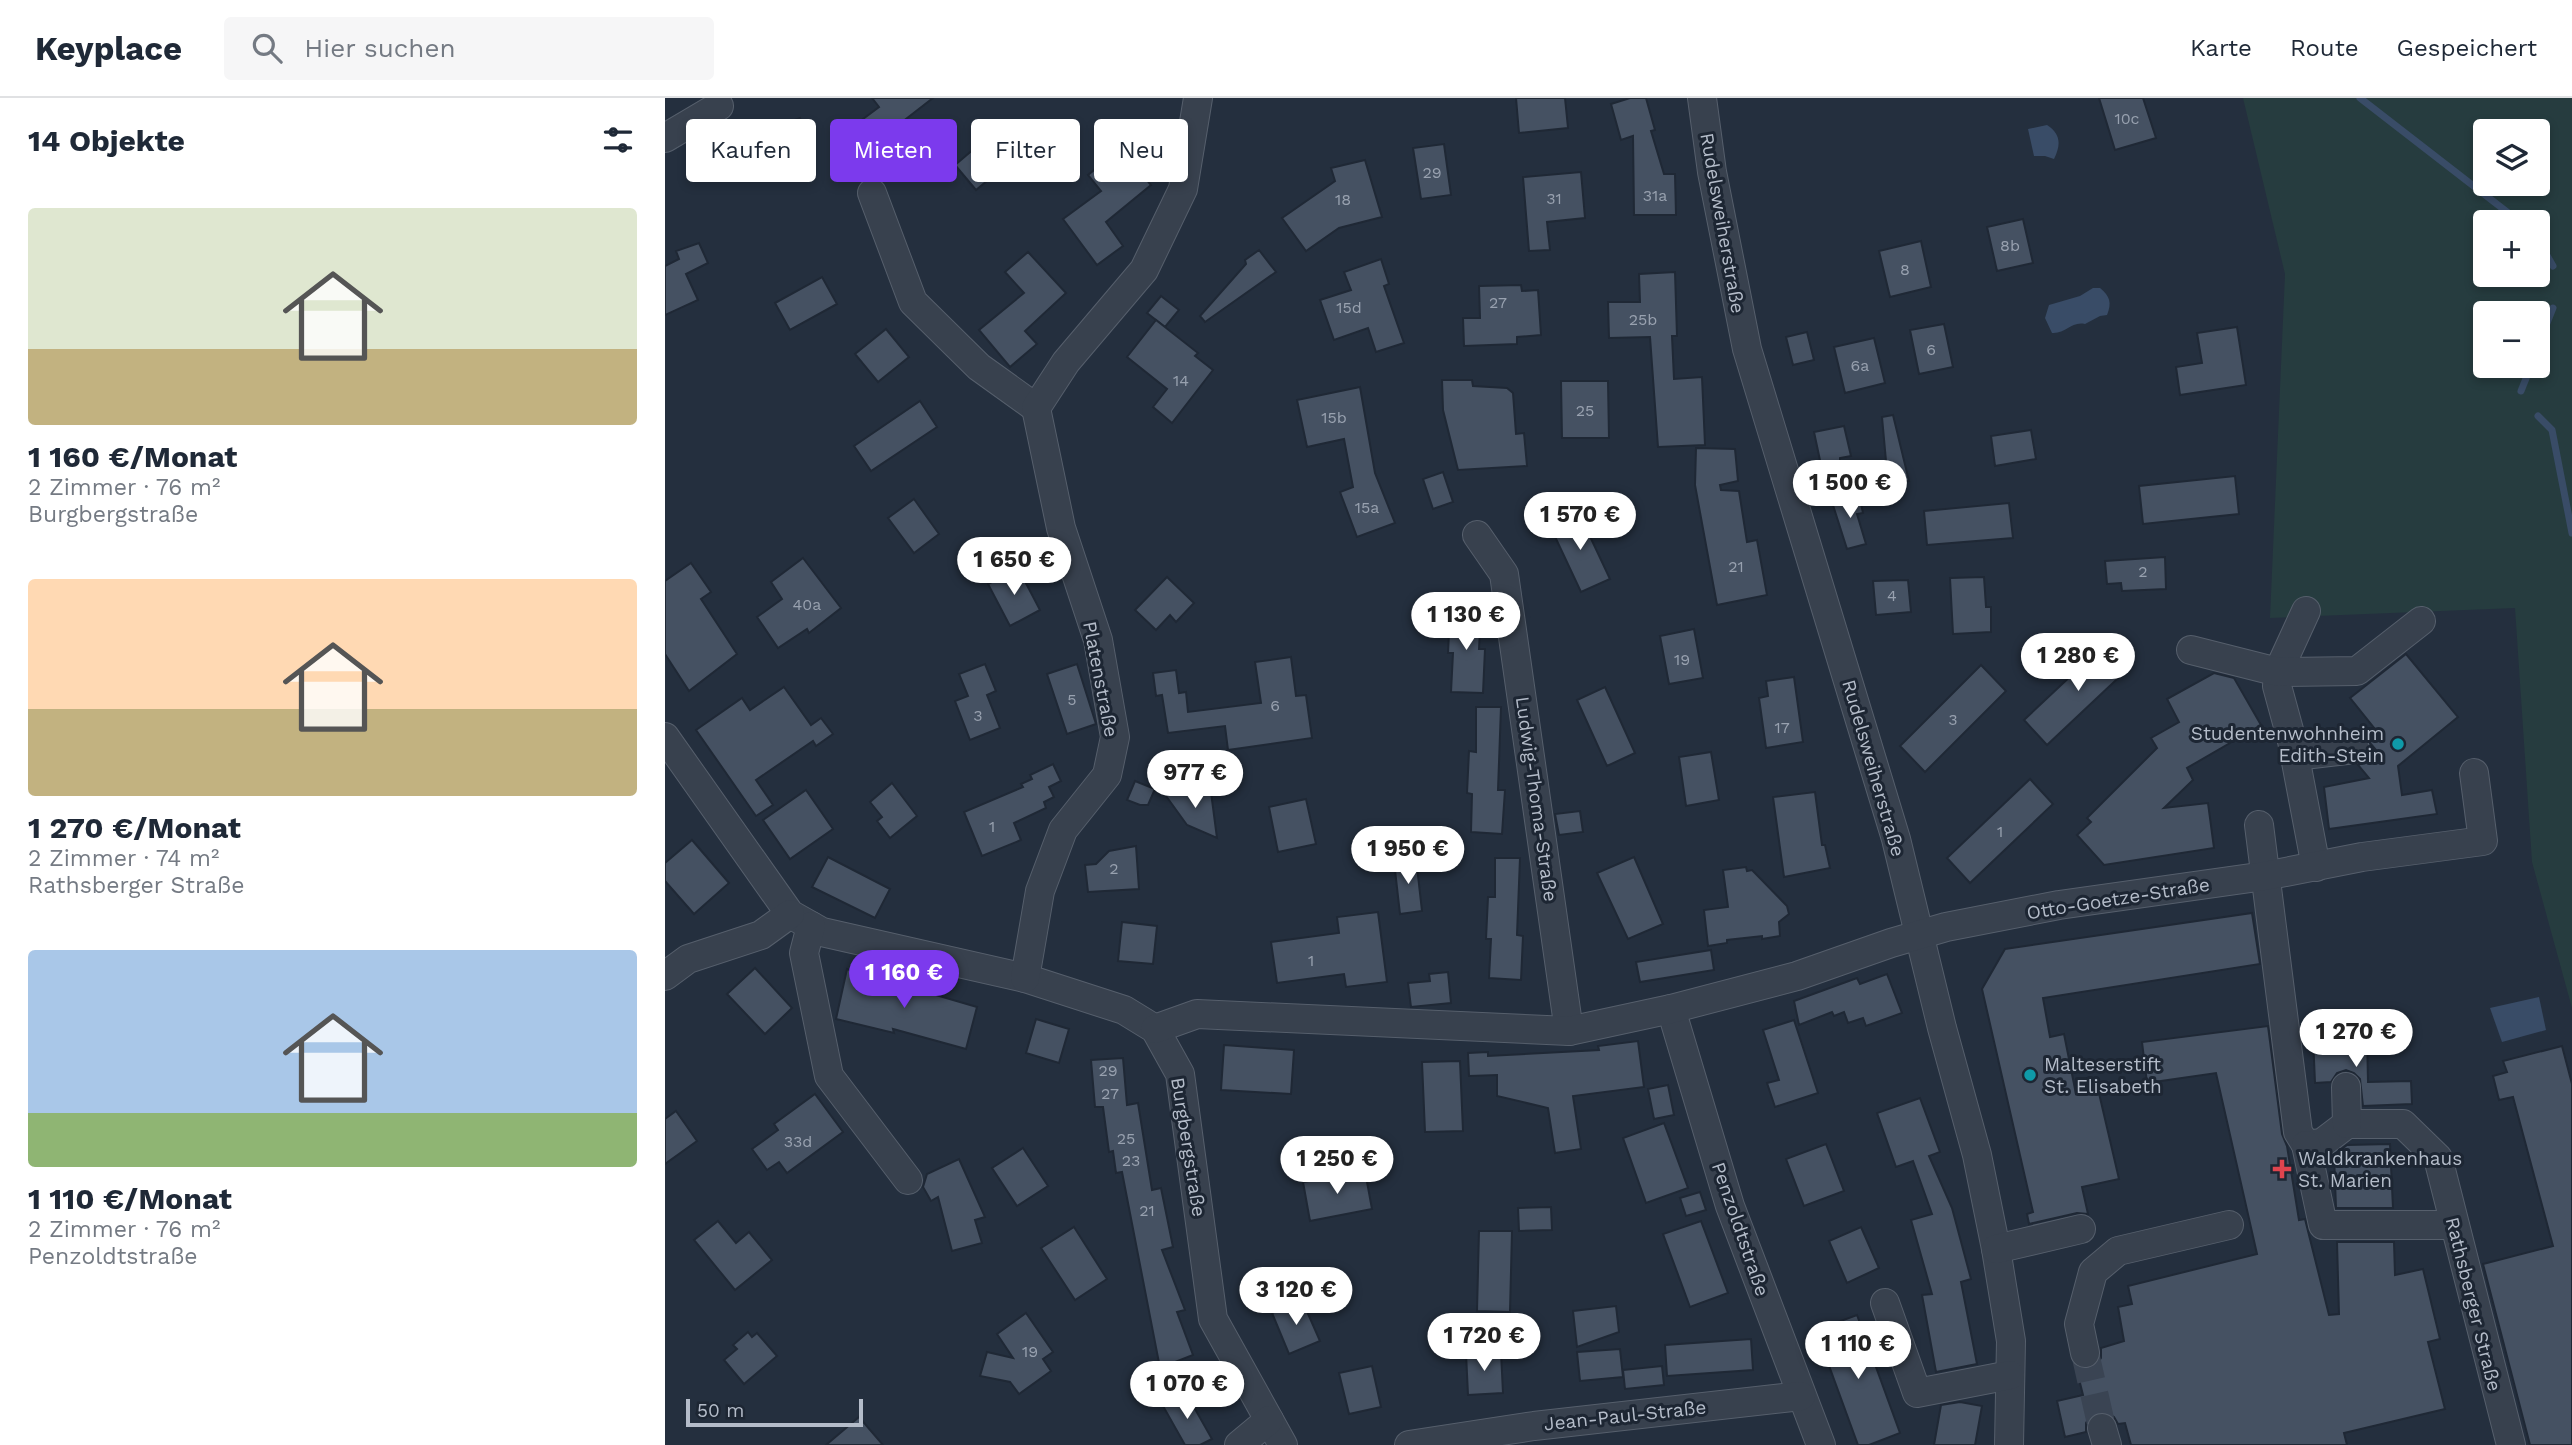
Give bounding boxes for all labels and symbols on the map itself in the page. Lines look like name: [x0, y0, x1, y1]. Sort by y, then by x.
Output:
house number: 10c: [2114, 109, 2140, 128]
street label: Rudelsweiherstraße: [1695, 131, 1750, 315]
house number: 29: [1422, 163, 1442, 182]
house number: 31a: [1643, 186, 1667, 205]
house number: 31: [1546, 189, 1562, 208]
house number: 18: [1335, 190, 1351, 209]
house number: 8b: [2000, 236, 2020, 255]
house number: 8: [1900, 260, 1910, 279]
house number: 27: [1489, 293, 1507, 312]
house number: 15d: [1336, 298, 1362, 317]
house number: 25b: [1629, 310, 1657, 329]
house number: 6: [1926, 340, 1936, 359]
house number: 6a: [1851, 356, 1869, 375]
house number: 14: [1173, 371, 1189, 390]
house number: 25: [1576, 401, 1594, 420]
house number: 15b: [1321, 408, 1347, 427]
pin: 1 500 €: [1785, 460, 1915, 520]
pin: 1 570 €: [1515, 492, 1645, 552]
house number: 15a: [1355, 498, 1379, 517]
pin: 1 650 €: [949, 538, 1079, 597]
house number: 21: [1728, 557, 1744, 576]
house number: 2: [2138, 562, 2148, 581]
house number: 4: [1887, 586, 1897, 605]
pin: 1 130 €: [1401, 592, 1531, 652]
house number: 40a: [793, 595, 821, 614]
street label: Platenstraße: [1078, 619, 1123, 739]
pin: 1 280 €: [2013, 634, 2143, 693]
house number: 19: [1674, 650, 1690, 669]
street label: Rudelsweiherstraße: [1837, 677, 1910, 859]
house number: 5: [1067, 690, 1077, 709]
street label: Ludwig-Thoma-Straße: [1511, 695, 1562, 903]
house number: 6: [1270, 696, 1280, 715]
house number: 3: [973, 706, 983, 725]
house number: 3: [1948, 710, 1958, 729]
house number: 17: [1774, 718, 1790, 737]
place label: Studentenwohnheim Edith-Stein: [2191, 722, 2384, 767]
marker: Studentenwohnheim Edith-Stein: [2390, 736, 2406, 752]
pin: 977 €: [1146, 750, 1244, 810]
house number: 1: [989, 817, 995, 836]
house number: 1: [1997, 822, 2003, 841]
pin: 1 950 €: [1343, 826, 1473, 886]
house number: 2: [1109, 859, 1119, 878]
street label: Otto-Goetze-Straße: [2025, 873, 2211, 924]
pin: 1 160 €: [839, 950, 969, 1010]
house number: 1: [1308, 951, 1314, 970]
pin: 1 270 €: [2291, 1010, 2421, 1069]
place label: Malteserstift St. Elisabeth: [2044, 1053, 2162, 1098]
house number: 29: [1098, 1061, 1118, 1080]
marker: Malteserstift St. Elisabeth: [2022, 1067, 2038, 1083]
street label: Burgbergstraße: [1166, 1076, 1211, 1218]
house number: 27: [1101, 1084, 1119, 1103]
house number: 25: [1117, 1129, 1135, 1148]
house number: 33d: [784, 1132, 812, 1151]
pin: 1 250 €: [1272, 1136, 1402, 1196]
place label: Waldkrankenhaus St. Marien: [2298, 1147, 2462, 1192]
house number: 23: [1122, 1151, 1140, 1170]
street label: Penzoldtstraße: [1707, 1159, 1774, 1299]
marker: Waldkrankenhaus St. Marien: [2272, 1159, 2292, 1179]
house number: 21: [1139, 1201, 1155, 1220]
street label: Rathsberger Straße: [2441, 1215, 2506, 1394]
pin: 3 120 €: [1231, 1268, 1361, 1327]
pin: 1 720 €: [1419, 1314, 1549, 1373]
pin: 1 110 €: [1793, 1322, 1923, 1381]
house number: 19: [1022, 1342, 1038, 1361]
pin: 1 070 €: [1122, 1362, 1252, 1421]
scale bar: [686, 1396, 863, 1428]
street label: Jean-Paul-Straße: [1543, 1396, 1707, 1435]

